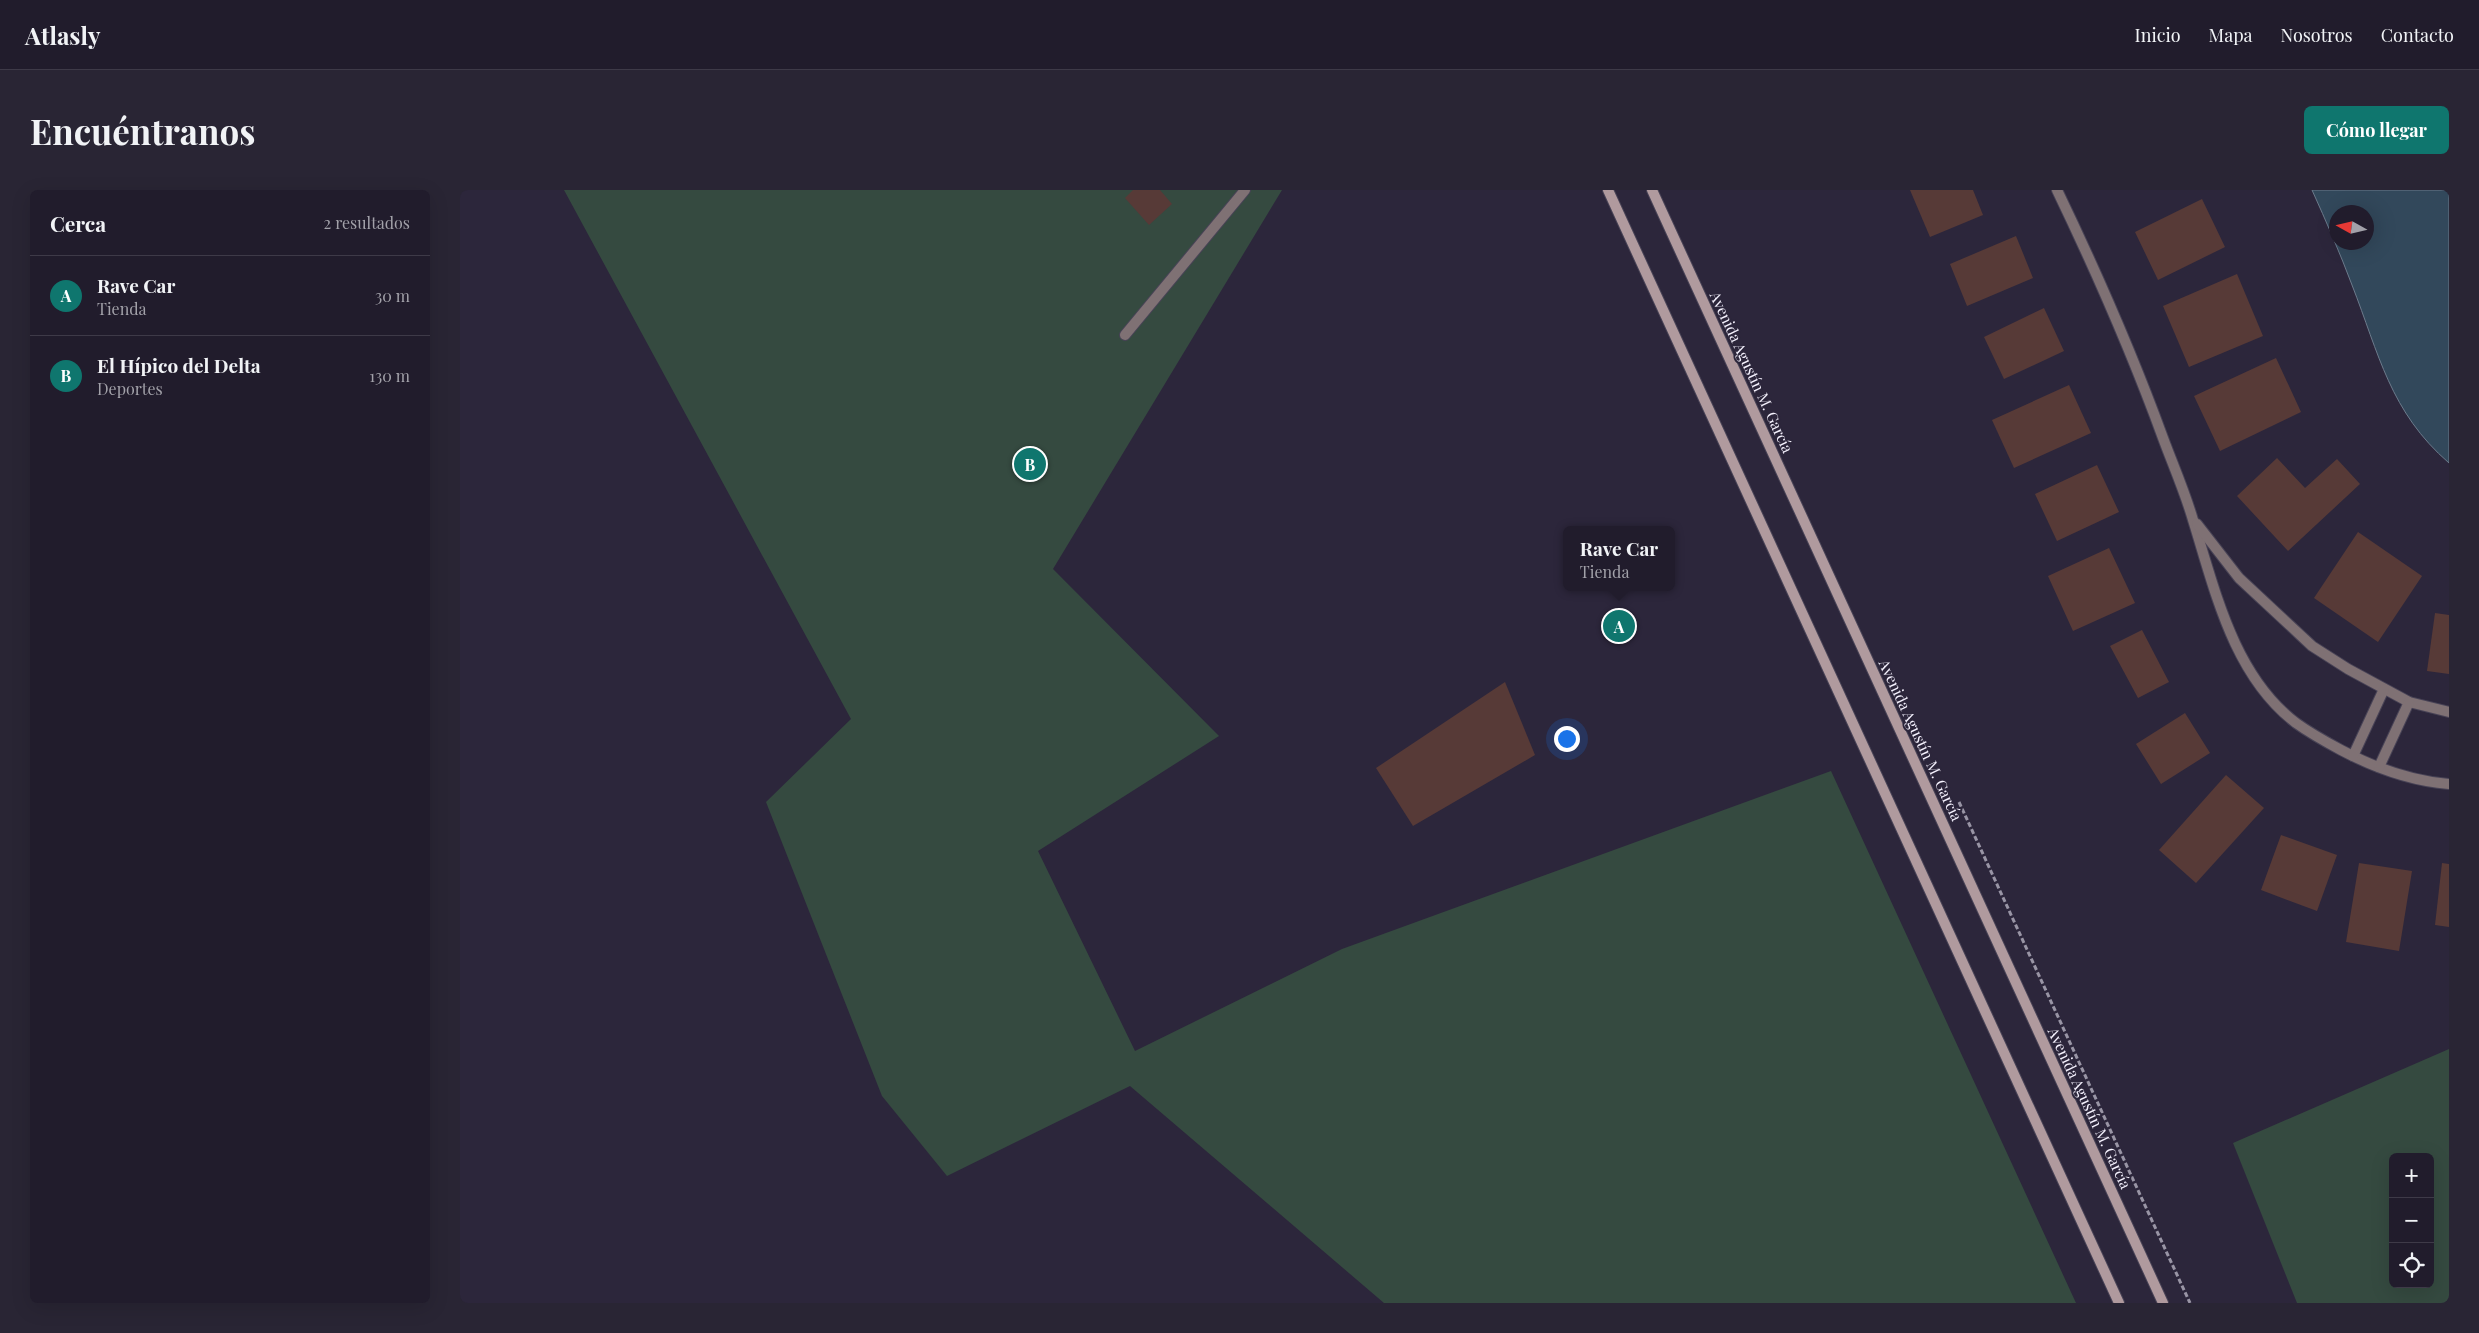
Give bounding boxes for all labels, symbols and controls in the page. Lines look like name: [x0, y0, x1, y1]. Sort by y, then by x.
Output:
text: Atlasly: [25, 19, 100, 51]
text: Inicio: [2135, 23, 2181, 47]
text: Mapa: [2209, 23, 2253, 47]
text: Nosotros: [2281, 23, 2353, 47]
text: Contacto: [2381, 23, 2454, 47]
button: Cómo llegar: [2304, 106, 2449, 154]
text: Encuéntranos: [30, 107, 255, 154]
north arrow: [2329, 205, 2374, 250]
text: Cerca: [50, 209, 106, 237]
text: 2 resultados: [324, 212, 410, 233]
text: Rave Car: [97, 272, 175, 298]
text: A: [61, 285, 71, 306]
text: 30 m: [375, 285, 410, 306]
street label: Avenida Agustín M. García: [1705, 287, 1798, 456]
text: Tienda: [97, 298, 147, 319]
text: El Hípico del Delta: [97, 352, 261, 378]
text: B: [61, 365, 71, 386]
text: 130 m: [369, 365, 410, 386]
text: Deportes: [97, 378, 163, 399]
pin: B: [1014, 445, 1046, 483]
popup: [1563, 526, 1675, 591]
text: Rave Car: [1580, 535, 1658, 561]
text: Tienda: [1580, 561, 1629, 582]
pin: A: [1603, 607, 1635, 645]
street label: Avenida Agustín M. García: [1874, 655, 1967, 824]
your location: [1554, 726, 1580, 752]
street label: Avenida Agustín M. García: [2043, 1023, 2136, 1192]
map controls: [2389, 1153, 2434, 1288]
button: +: [2389, 1153, 2434, 1198]
button: −: [2389, 1198, 2434, 1243]
button: locate: [2389, 1243, 2434, 1288]

